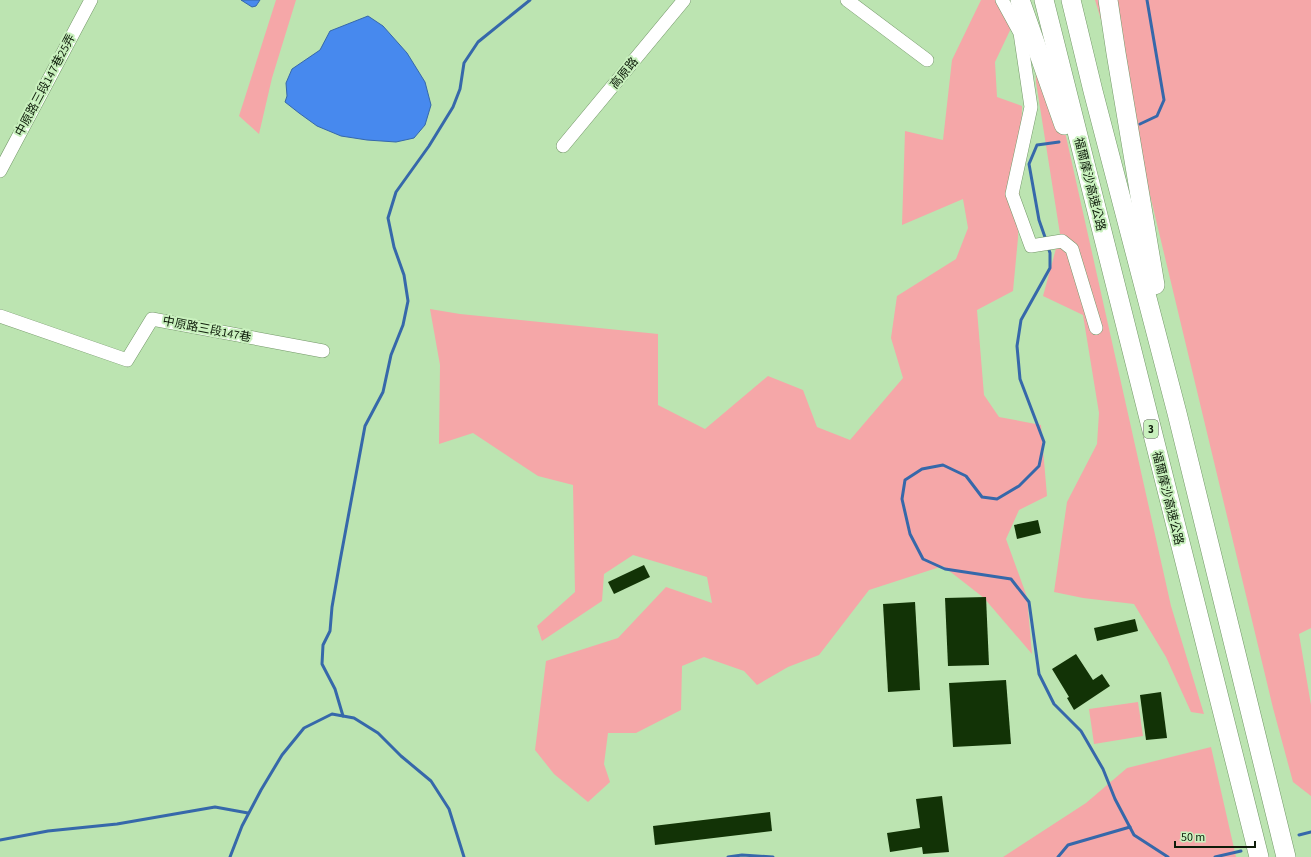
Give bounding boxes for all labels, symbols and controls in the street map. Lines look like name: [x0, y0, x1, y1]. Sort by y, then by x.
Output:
street label: 中原路三段147巷25弄: [11, 31, 80, 139]
street label: 高原路: [606, 54, 642, 93]
street label: 福爾摩沙高速公路: [1070, 135, 1109, 233]
street label: 中原路三段147巷: [161, 313, 253, 346]
road number: 3: [1144, 420, 1158, 438]
street label: 福爾摩沙高速公路: [1148, 449, 1187, 547]
scale bar: [1175, 823, 1255, 849]
text: 50 m: [1181, 829, 1205, 846]

